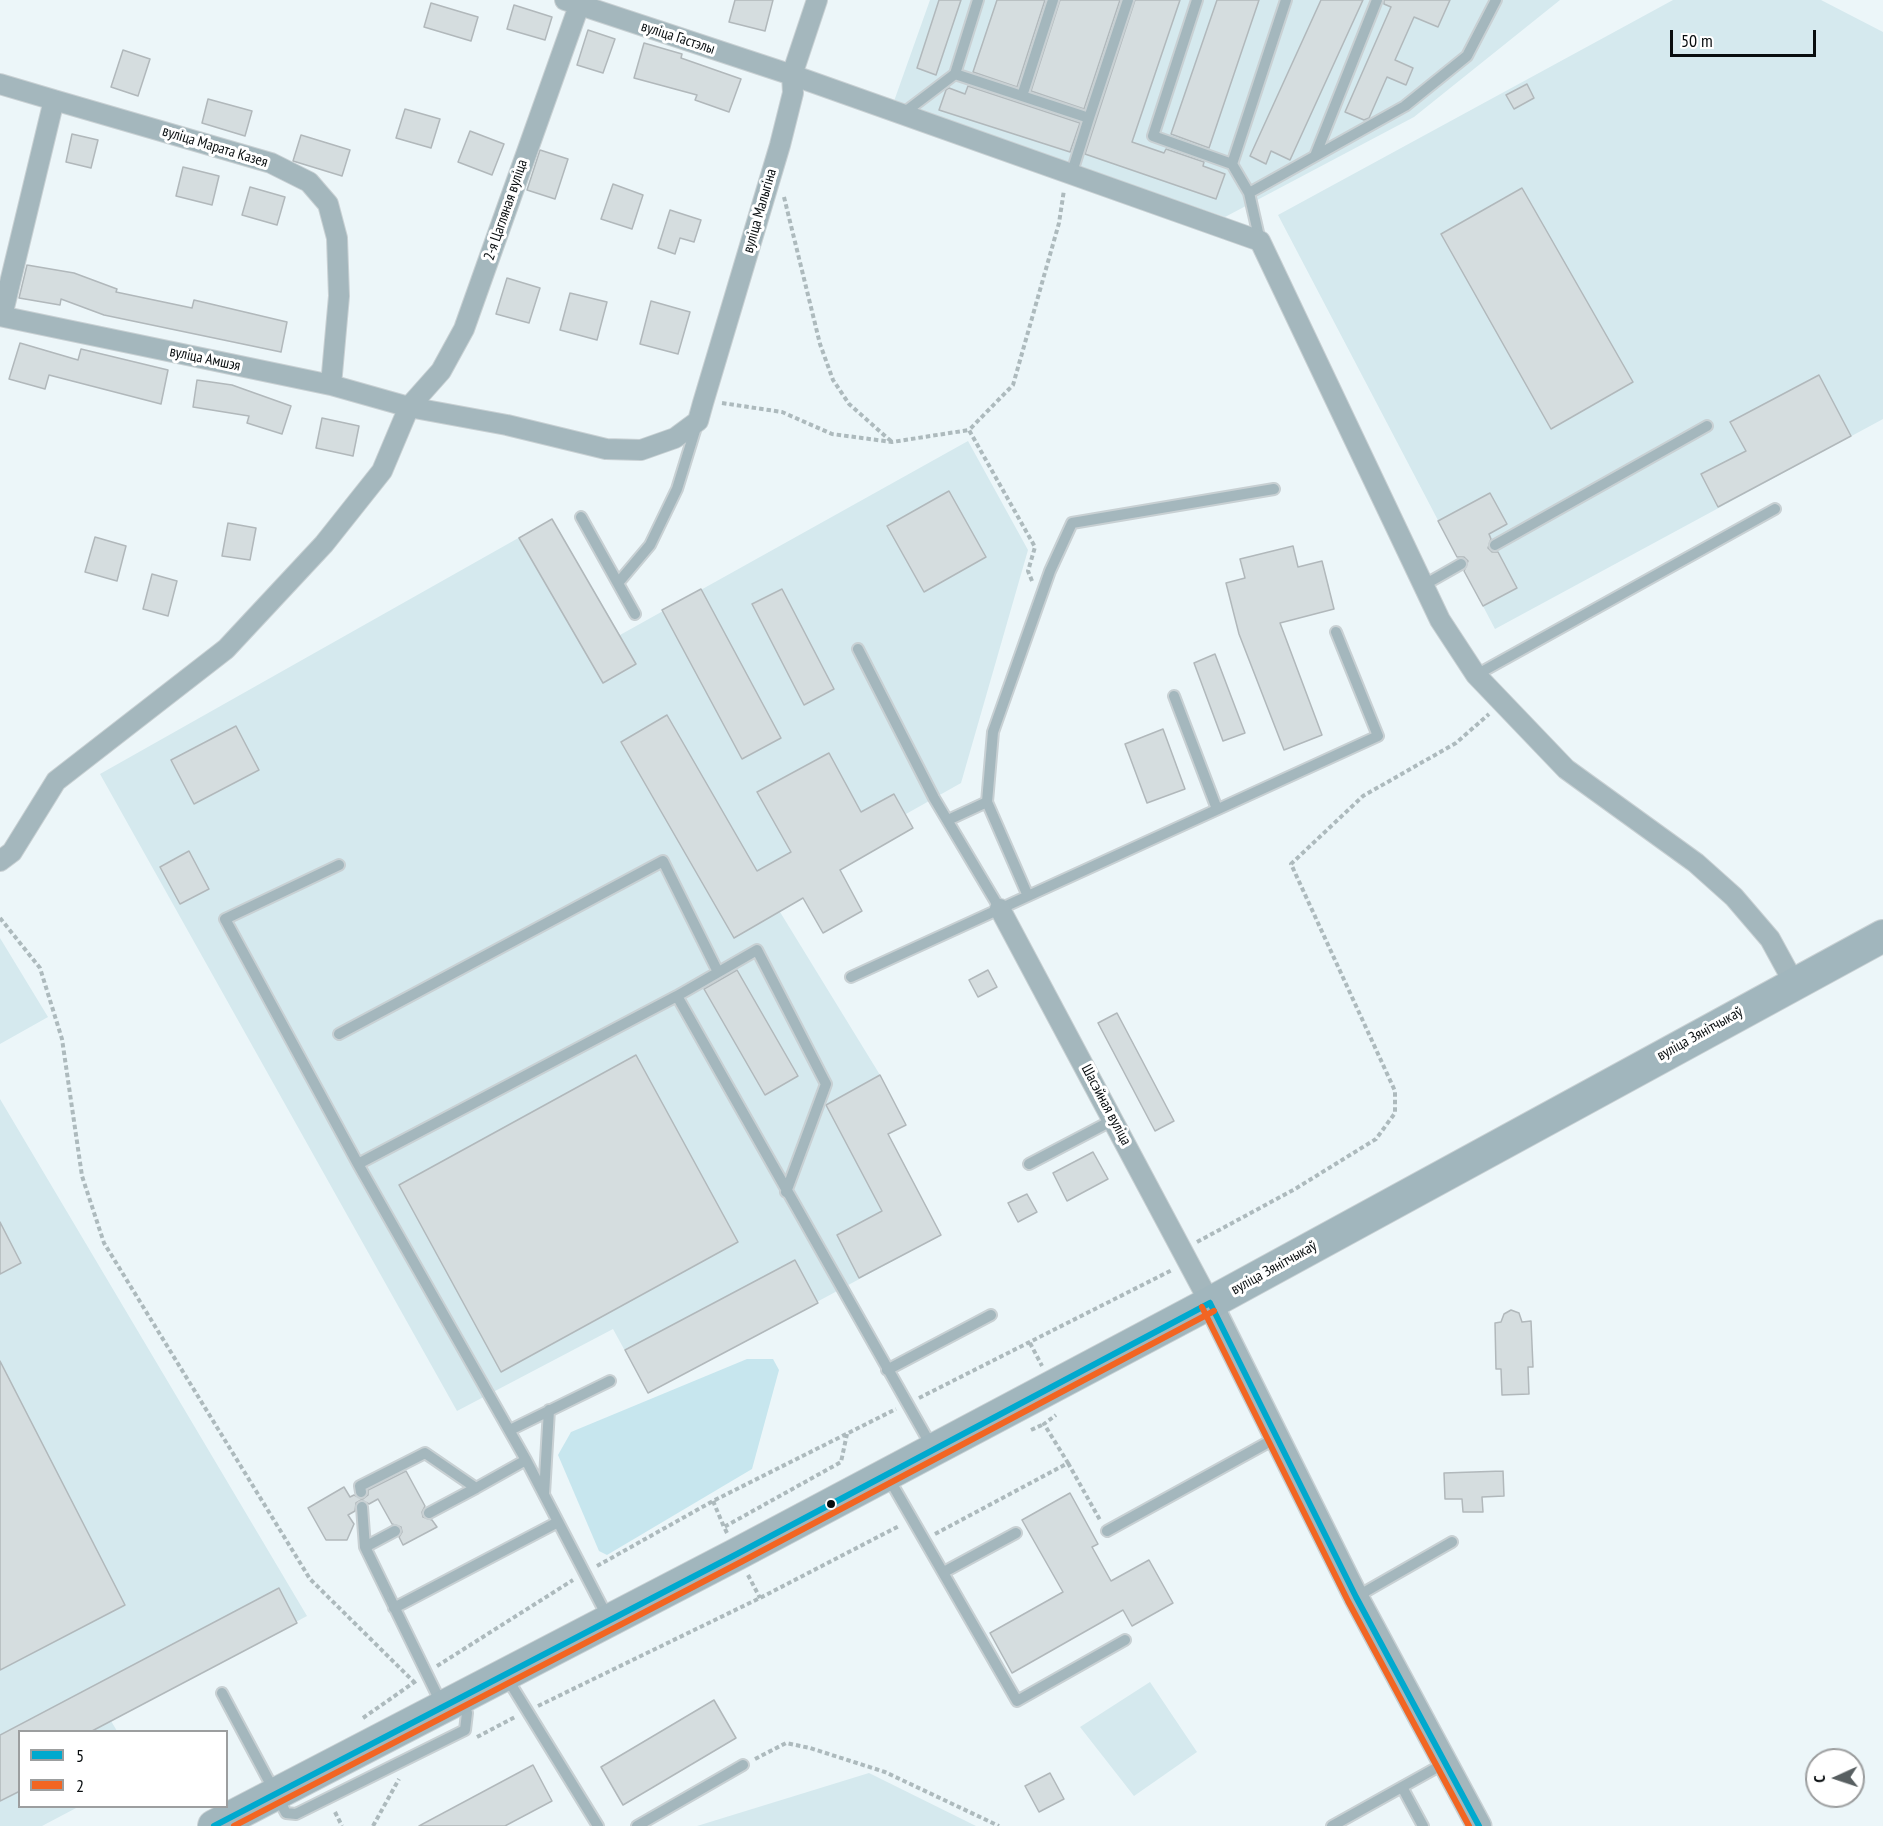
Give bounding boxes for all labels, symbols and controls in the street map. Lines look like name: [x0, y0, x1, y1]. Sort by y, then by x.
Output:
street label: вуліца Гастэлы: [639, 18, 717, 58]
scale bar: [1673, 18, 1818, 56]
text: 50 m: [1681, 29, 1713, 52]
street label: вуліца Марата Казея: [160, 122, 270, 172]
street label: 2-я Цагляная вуліца: [480, 157, 532, 263]
street label: вуліца Малыгіна: [739, 167, 781, 255]
street label: вуліца Амшэя: [168, 343, 242, 375]
street label: вуліца Зянітчыкаў: [1654, 1003, 1746, 1065]
street label: Шасэйная вуліца: [1077, 1061, 1135, 1149]
street label: вуліца Зянітчыкаў: [1228, 1237, 1320, 1299]
unlabelled marker: [825, 1498, 837, 1510]
legend: [18, 1730, 228, 1808]
text: 5: [76, 1744, 84, 1767]
north arrow: [1805, 1748, 1865, 1808]
text: 2: [76, 1774, 84, 1797]
text: С: [1809, 1775, 1829, 1783]

